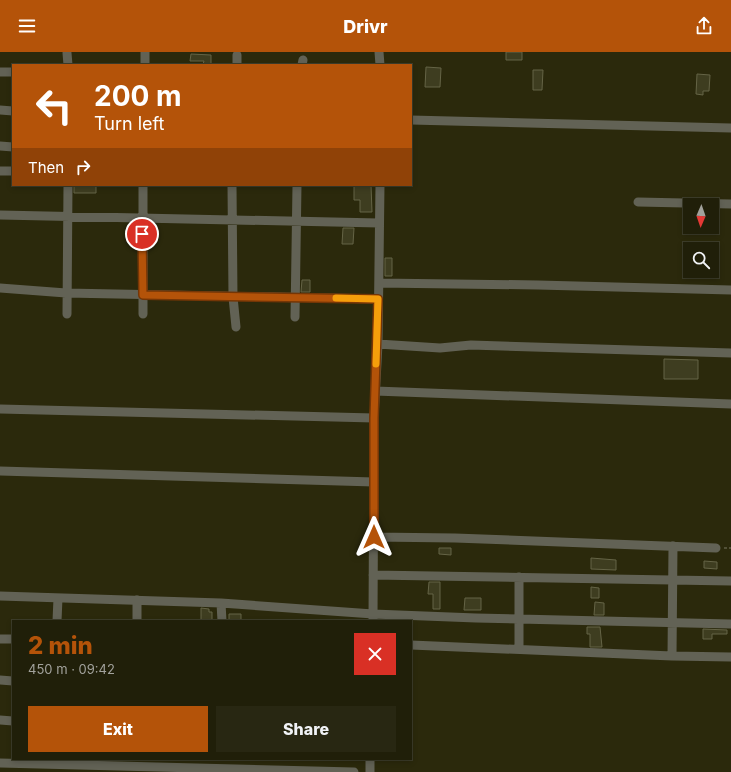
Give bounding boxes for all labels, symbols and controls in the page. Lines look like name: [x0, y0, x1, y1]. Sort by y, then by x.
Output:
icon: menu: [16, 15, 38, 37]
icon: share: [693, 15, 715, 37]
text: Drivr: [343, 16, 388, 37]
text: 200 m: [94, 79, 182, 113]
icon: left: [28, 80, 80, 132]
text: Turn left: [94, 113, 164, 134]
icon: right: [72, 156, 94, 178]
text: Then: [28, 158, 64, 177]
north arrow: [683, 198, 719, 234]
map controls: [683, 198, 719, 278]
pin: [125, 217, 159, 251]
icon: arrive: [131, 223, 153, 245]
button: search: [683, 242, 719, 278]
position arrow: [353, 516, 395, 558]
text: 2 min: [28, 631, 93, 660]
button: close: [354, 633, 396, 675]
text: 450 m · 09:42: [28, 661, 115, 677]
button: Exit: [28, 706, 208, 752]
button: Share: [216, 706, 396, 752]

